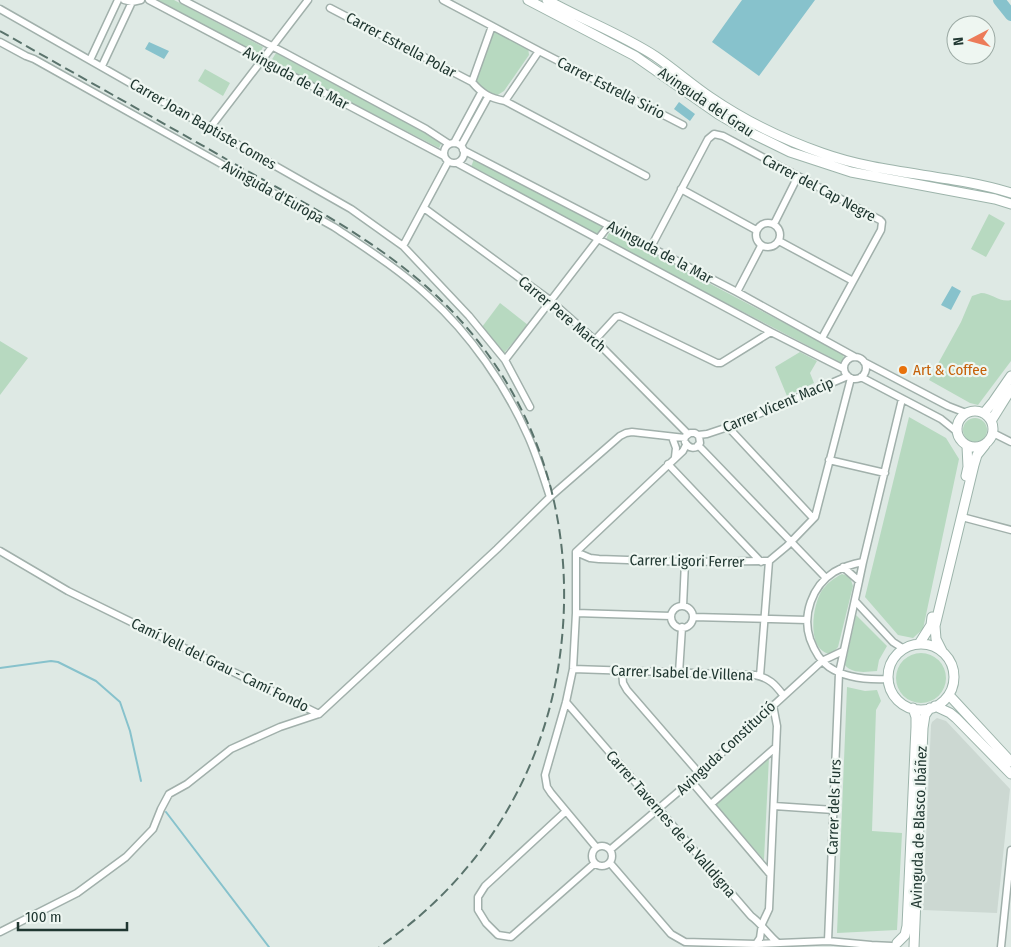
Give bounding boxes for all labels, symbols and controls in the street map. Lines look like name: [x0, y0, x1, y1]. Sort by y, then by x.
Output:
street label: Carrer Estrella Polar: [343, 8, 460, 82]
north arrow: [946, 15, 996, 65]
text: N: [950, 36, 967, 46]
street label: Avinguda de la Mar: [240, 43, 353, 114]
street label: Carrer Estrella Sirio: [554, 53, 668, 123]
street label: Avinguda del Grau: [655, 63, 757, 141]
street label: Carrer Joan Baptiste Comes: [126, 75, 280, 173]
street label: Carrer del Cap Negre: [759, 150, 879, 226]
street label: Avinguda d'Europa: [219, 157, 327, 227]
street label: Avinguda de la Mar: [604, 217, 717, 288]
street label: Carrer Pere March: [515, 272, 609, 356]
place label: Art & Coffee: [913, 361, 987, 379]
marker: Art & Coffee: [897, 364, 909, 376]
street label: Carrer Vicent Macip: [720, 374, 836, 436]
street label: Carrer Ligori Ferrer: [629, 551, 745, 571]
street label: Camí Vell del Grau - Camí Fondo: [128, 614, 312, 716]
street label: Carrer Isabel de Villena: [611, 662, 753, 684]
street label: Avinguda Constitució: [673, 697, 779, 799]
street label: Avinguda de Blasco Ibáñez: [907, 745, 931, 908]
street label: Carrer Tavernes de la Valldigna: [602, 747, 740, 901]
street label: Carrer dels Furs: [823, 759, 845, 855]
scale bar: [18, 900, 126, 932]
text: 100 m: [25, 908, 62, 926]

